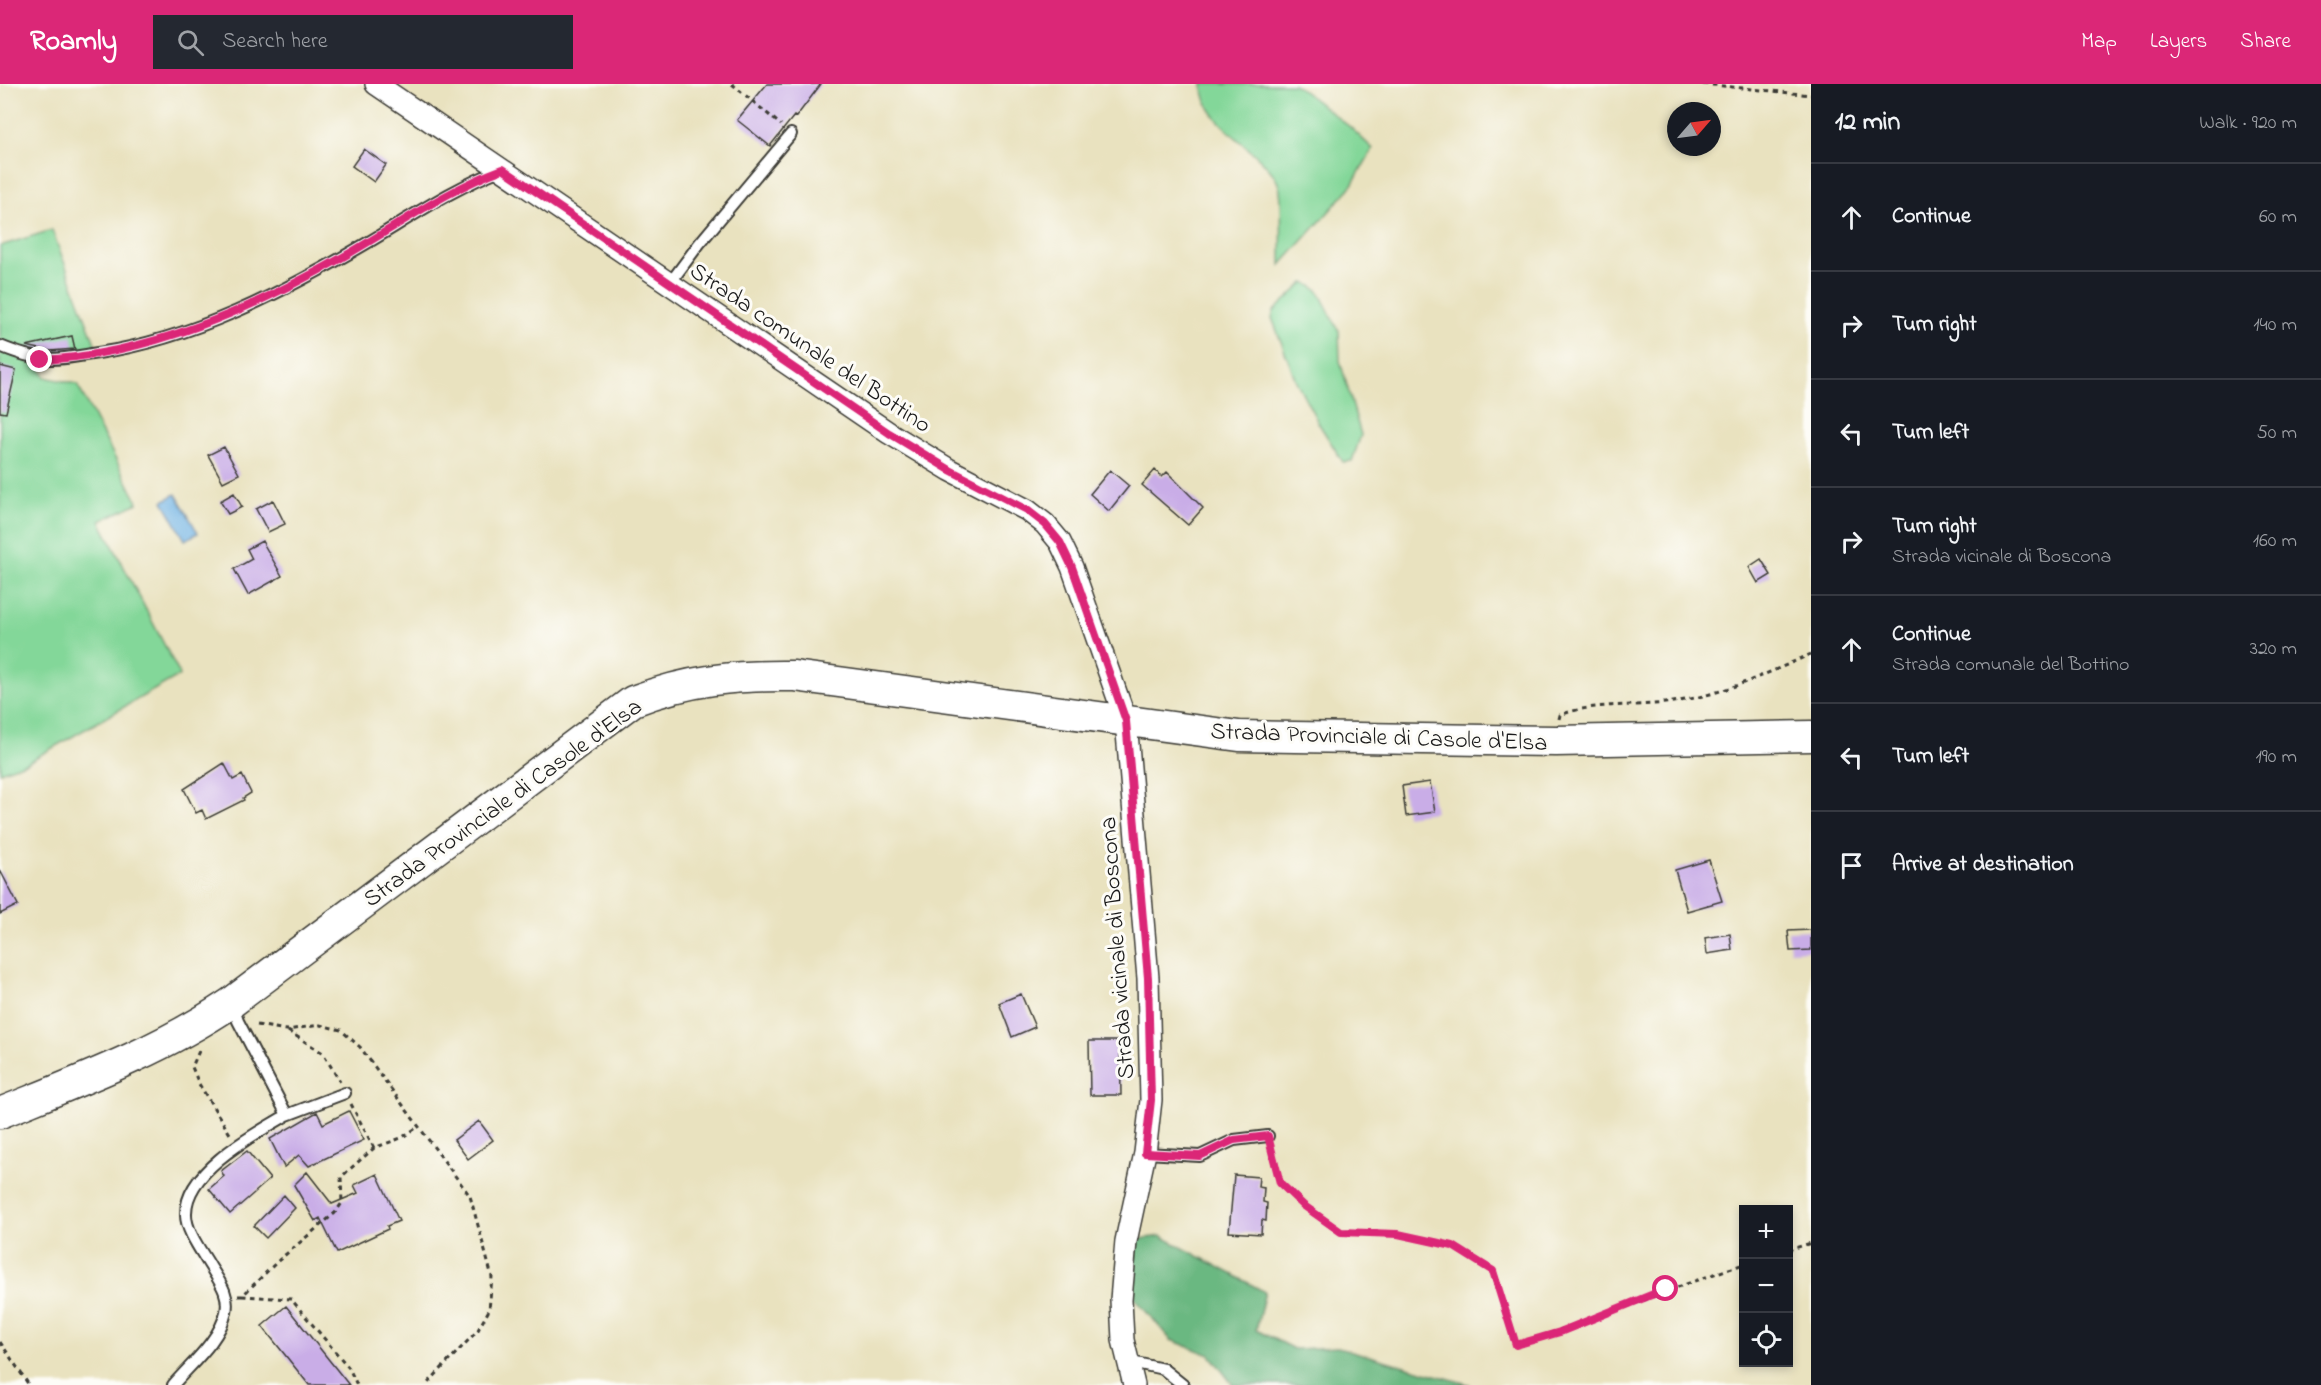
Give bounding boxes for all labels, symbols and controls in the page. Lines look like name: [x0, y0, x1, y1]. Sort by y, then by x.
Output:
search box: [153, 15, 573, 69]
text: Roamly: [30, 22, 117, 63]
icon: search: [174, 26, 207, 59]
text: Search here: [222, 26, 328, 58]
text: Map: [2081, 27, 2117, 57]
text: Layers: [2150, 27, 2207, 57]
text: Share: [2240, 27, 2291, 57]
north arrow: [1667, 102, 1721, 156]
text: 12 min: [1835, 104, 1900, 142]
text: Walk · 920 m: [2199, 109, 2297, 138]
icon: ahead: [1835, 201, 1868, 234]
text: Continue: [1892, 201, 1971, 233]
text: 60 m: [2259, 203, 2297, 232]
street label: Strada comunale del Bottino: [682, 255, 938, 443]
icon: right: [1835, 309, 1868, 342]
text: Turn right: [1892, 309, 1977, 341]
text: 140 m: [2253, 311, 2297, 340]
route end: [26, 346, 52, 372]
icon: left: [1835, 417, 1868, 450]
text: Turn left: [1892, 417, 1969, 449]
text: 50 m: [2256, 419, 2297, 448]
text: Turn right: [1892, 511, 1977, 543]
icon: right: [1835, 525, 1868, 558]
text: 160 m: [2253, 527, 2297, 556]
text: Strada vicinale di Boscona: [1892, 543, 2111, 572]
text: Continue: [1892, 619, 1971, 651]
icon: ahead: [1835, 633, 1868, 666]
text: 320 m: [2250, 635, 2297, 664]
text: Strada comunale del Bottino: [1892, 651, 2129, 680]
street label: Strada Provinciale di Casole d'Elsa: [357, 691, 650, 917]
street label: Strada Provinciale di Casole d'Elsa: [1210, 715, 1548, 762]
icon: left: [1835, 741, 1868, 774]
text: Turn left: [1892, 741, 1969, 773]
text: 190 m: [2255, 743, 2297, 772]
street label: Strada vicinale di Boscona: [1092, 815, 1145, 1080]
icon: arrive: [1835, 849, 1868, 882]
text: Arrive at destination: [1892, 849, 2074, 881]
map controls: [1739, 1205, 1793, 1367]
button: +: [1739, 1205, 1793, 1259]
button: −: [1739, 1259, 1793, 1313]
route start: [1652, 1275, 1678, 1301]
button: locate: [1739, 1313, 1793, 1367]

